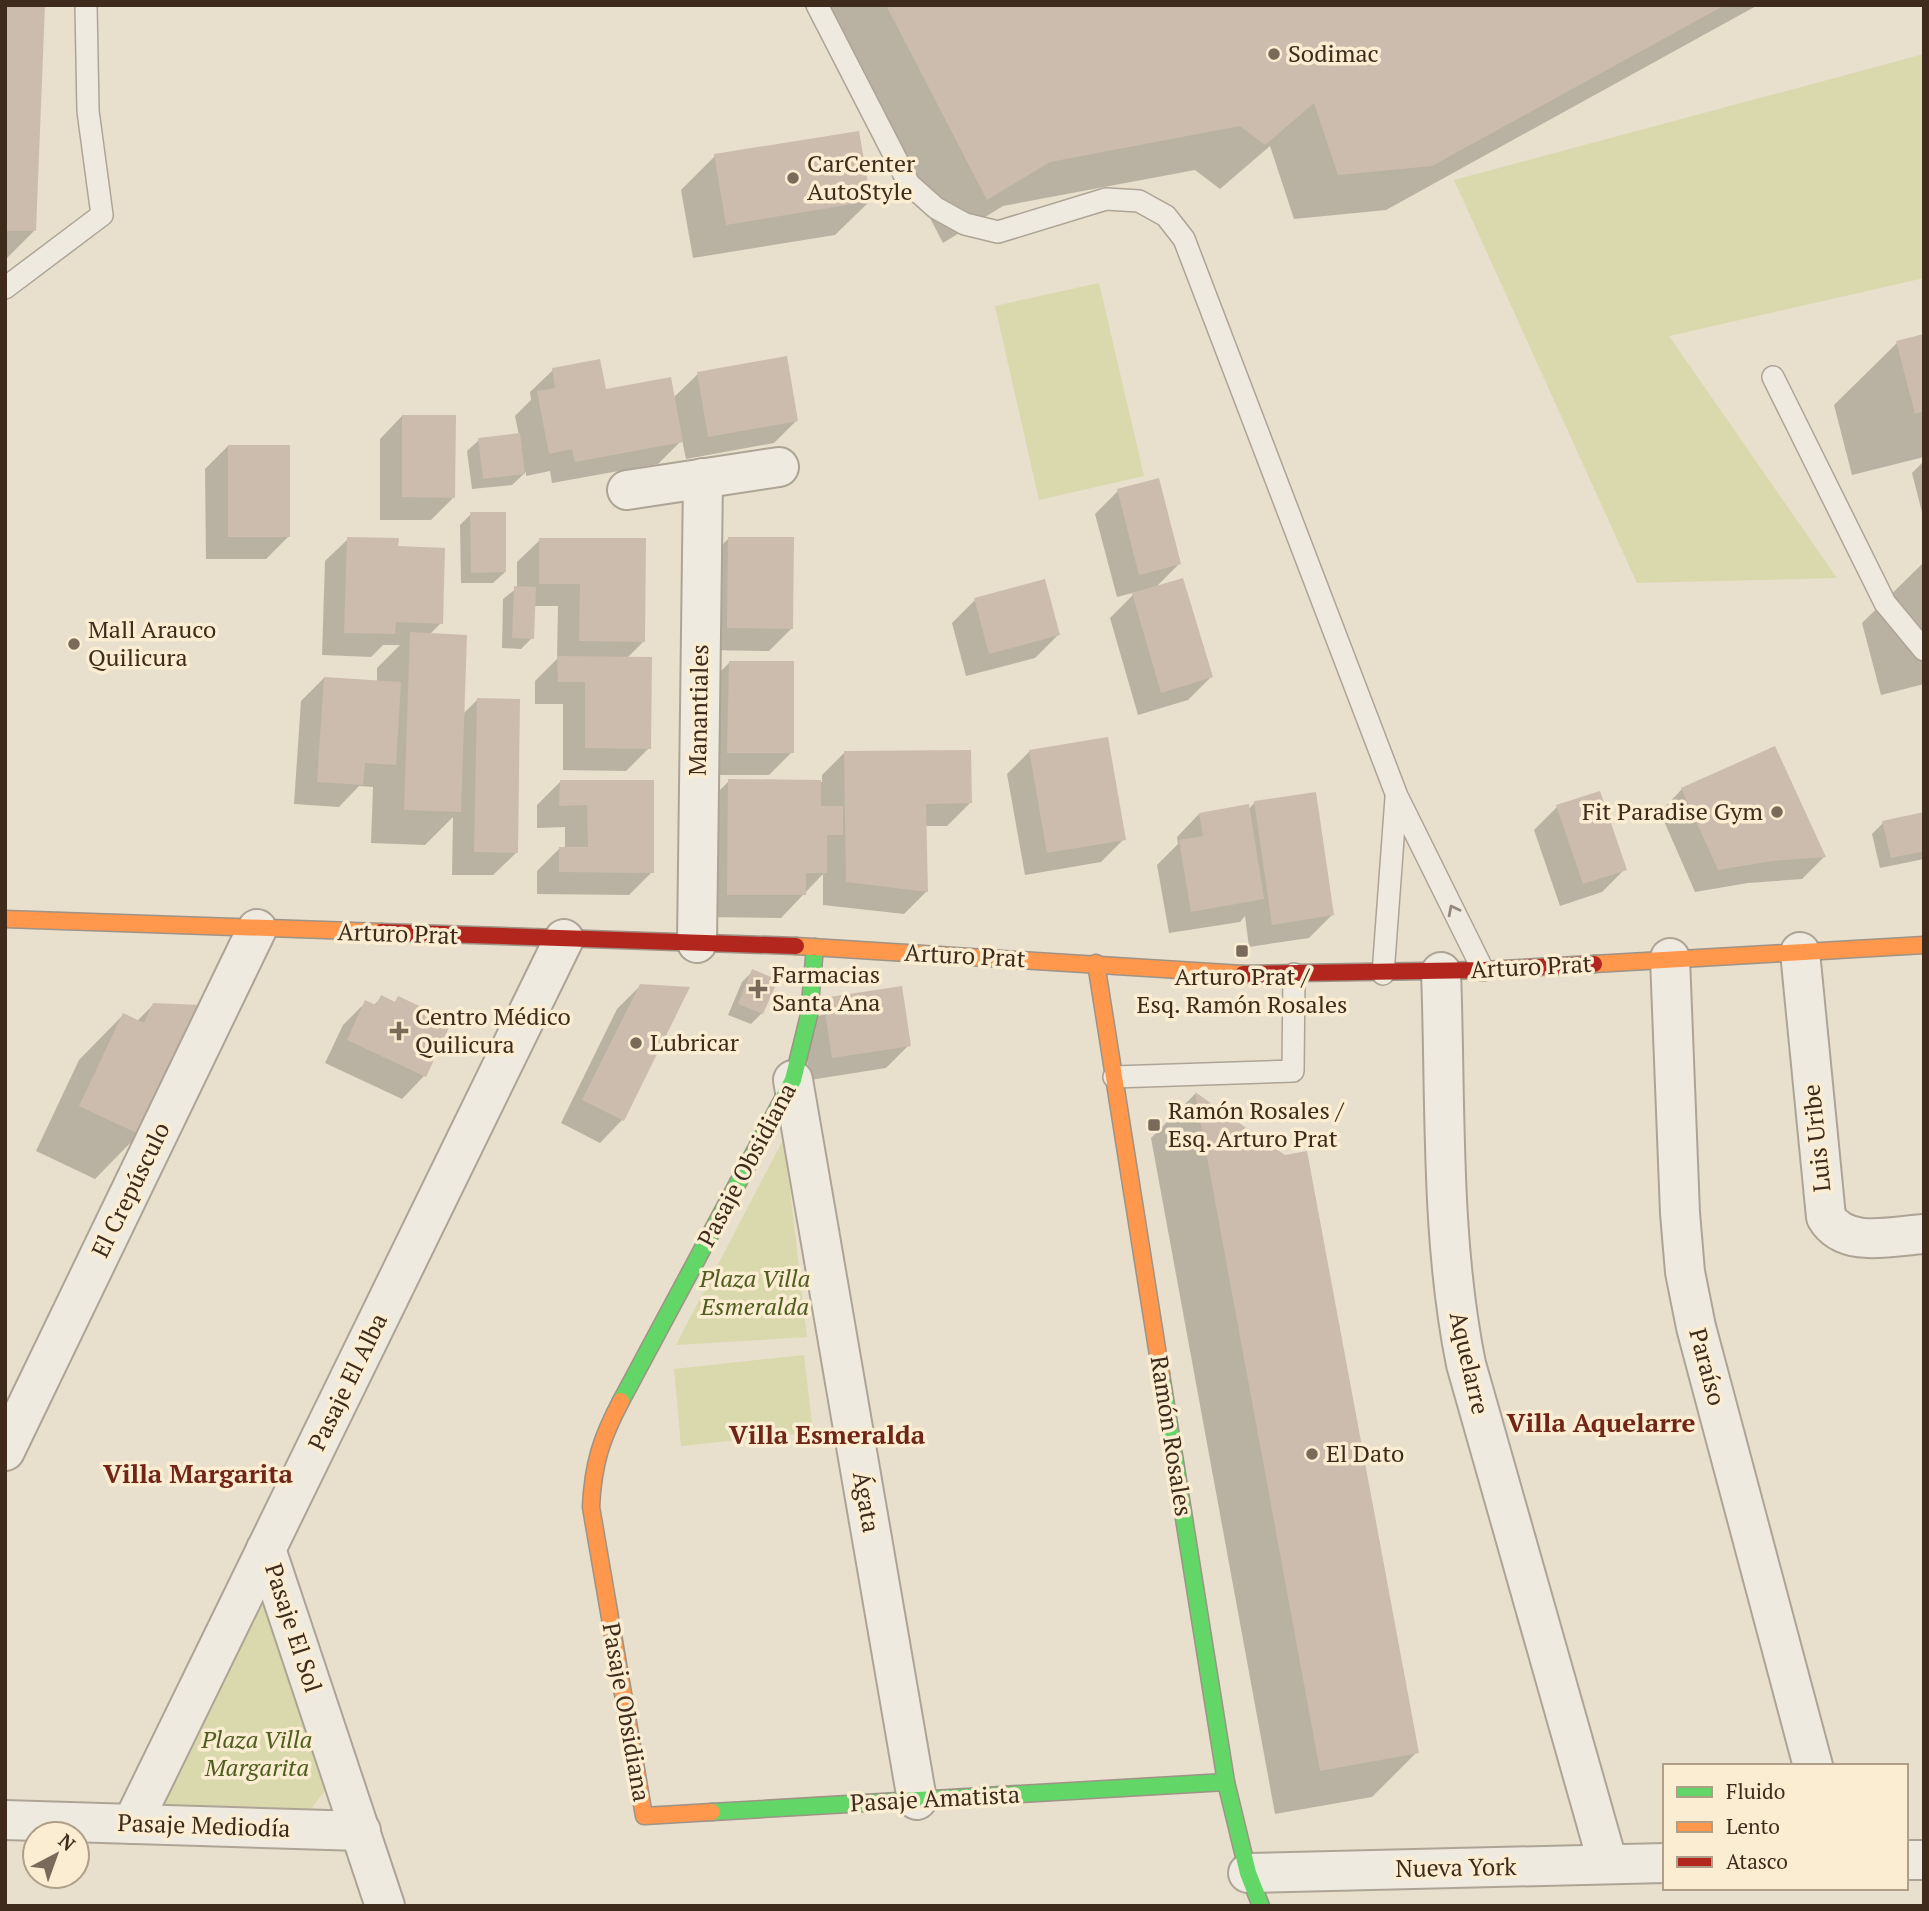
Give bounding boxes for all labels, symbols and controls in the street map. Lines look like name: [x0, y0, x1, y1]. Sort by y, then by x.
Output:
place label: Sodimac: [1288, 37, 1379, 69]
marker: Sodimac: [1266, 46, 1282, 62]
place label: CarCenter AutoStyle: [807, 147, 916, 207]
marker: CarCenter AutoStyle: [785, 170, 801, 186]
place label: Mall Arauco Quilicura: [88, 613, 216, 673]
marker: Mall Arauco Quilicura: [66, 636, 82, 652]
street label: Manantiales: [681, 644, 715, 776]
place label: Fit Paradise Gym: [1582, 795, 1763, 827]
marker: Fit Paradise Gym: [1769, 804, 1785, 820]
one-way arrow: [1447, 905, 1461, 917]
street label: Arturo Prat: [337, 915, 459, 951]
street label: Arturo Prat: [904, 936, 1026, 974]
marker: Arturo Prat / Esq. Ramón Rosales: [1234, 943, 1250, 959]
street label: Arturo Prat: [1470, 947, 1592, 985]
place label: Farmacias Santa Ana: [772, 958, 880, 1018]
place label: Arturo Prat / Esq. Ramón Rosales: [1137, 960, 1347, 1020]
marker: Farmacias Santa Ana: [750, 981, 766, 997]
place label: Centro Médico Quilicura: [415, 1000, 571, 1060]
marker: Centro Médico Quilicura: [389, 1021, 409, 1041]
place label: Lubricar: [650, 1026, 740, 1058]
marker: Lubricar: [628, 1035, 644, 1051]
street label: Pasaje Obsidiana: [689, 1077, 803, 1252]
street label: Luis Uribe: [1794, 1083, 1838, 1194]
place label: Ramón Rosales / Esq. Arturo Prat: [1168, 1094, 1345, 1154]
street label: El Crepúsculo: [84, 1116, 177, 1263]
marker: Ramón Rosales / Esq. Arturo Prat: [1146, 1117, 1162, 1133]
park label: Plaza Villa Esmeralda: [699, 1262, 810, 1322]
street label: Pasaje El Alba: [300, 1308, 394, 1456]
street label: Aquelarre: [1443, 1308, 1497, 1417]
street label: Paraíso: [1682, 1325, 1734, 1409]
street label: Ramón Rosales: [1144, 1353, 1200, 1518]
district label: Villa Aquelarre: [1506, 1405, 1696, 1439]
district label: Villa Esmeralda: [729, 1417, 926, 1451]
place label: El Dato: [1326, 1437, 1404, 1469]
marker: El Dato: [1304, 1446, 1320, 1462]
district label: Villa Margarita: [103, 1456, 294, 1490]
street label: Ágata: [846, 1469, 888, 1535]
street label: Pasaje El Sol: [258, 1559, 330, 1696]
street label: Pasaje Obsidiana: [595, 1620, 658, 1804]
park label: Plaza Villa Margarita: [201, 1723, 312, 1783]
legend: [1663, 1764, 1908, 1890]
text: Fluido: [1726, 1777, 1785, 1805]
street label: Pasaje Amatista: [849, 1778, 1021, 1818]
street label: Pasaje Mediodía: [117, 1806, 291, 1844]
text: Lento: [1726, 1812, 1780, 1840]
north arrow: [21, 1820, 91, 1890]
text: N: [54, 1828, 82, 1856]
text: Atasco: [1726, 1847, 1788, 1875]
street label: Nueva York: [1395, 1850, 1517, 1884]

